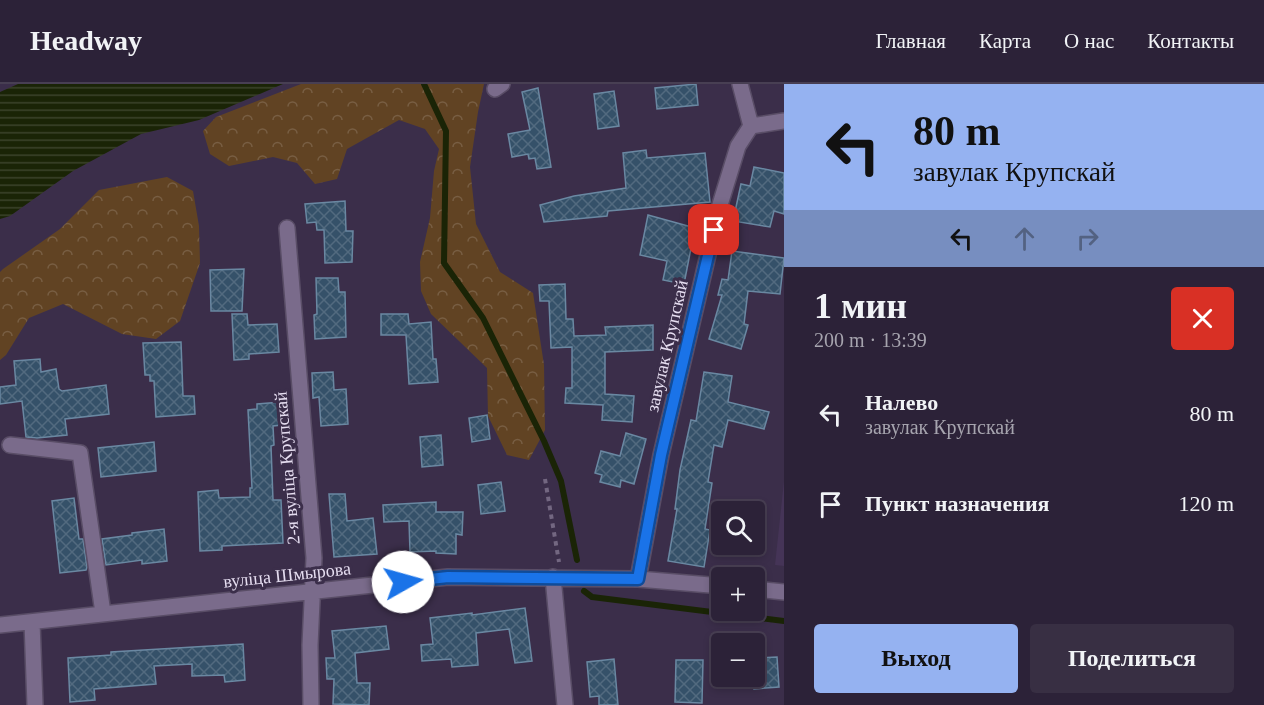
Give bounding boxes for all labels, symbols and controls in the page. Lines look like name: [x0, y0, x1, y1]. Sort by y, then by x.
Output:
text: Headway: [30, 25, 142, 56]
text: Главная: [876, 29, 946, 53]
text: Карта: [979, 29, 1031, 53]
text: О нас: [1064, 29, 1114, 53]
text: Контакты: [1147, 29, 1234, 53]
icon: left: [814, 108, 892, 186]
text: 80 m: [913, 108, 1001, 154]
text: завулак Крупскай: [913, 157, 1115, 187]
pin: [688, 204, 739, 255]
icon: arrive: [697, 213, 730, 246]
icon: left: [945, 222, 978, 255]
icon: ahead: [1008, 222, 1041, 255]
icon: right: [1071, 222, 1104, 255]
street label: завулак Крупскай: [642, 278, 692, 414]
text: 1 мин: [814, 286, 907, 326]
button: close: [1171, 287, 1234, 350]
text: 200 m · 13:39: [814, 329, 927, 351]
street label: 2-я вуліца Крупскай: [270, 390, 304, 545]
text: Налево: [865, 390, 938, 415]
icon: left: [814, 398, 847, 431]
text: 80 m: [1189, 401, 1234, 426]
text: завулак Крупскай: [865, 416, 1015, 438]
icon: arrive: [814, 488, 847, 521]
text: Пункт назначения: [865, 491, 1050, 516]
text: 120 m: [1178, 491, 1234, 516]
map controls: [711, 501, 765, 687]
button: search: [711, 501, 765, 555]
position arrow: [371, 550, 435, 614]
street label: вуліца Шмырова: [222, 558, 352, 592]
button: +: [711, 567, 765, 621]
button: Выход: [814, 624, 1018, 693]
button: Поделиться: [1030, 624, 1234, 693]
button: −: [711, 633, 765, 687]

